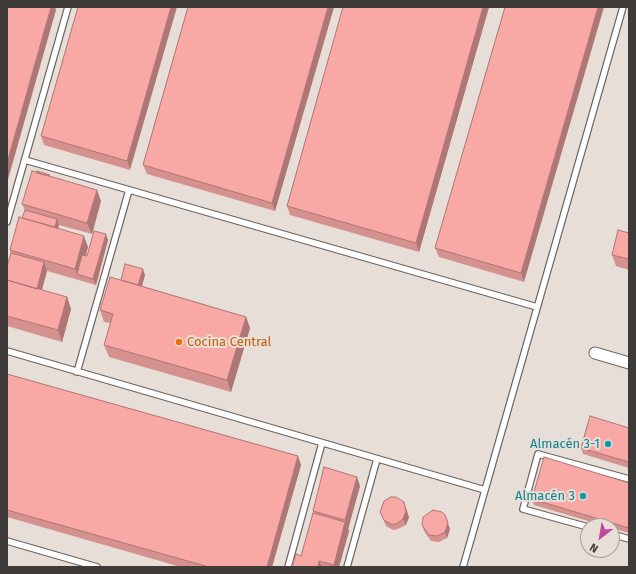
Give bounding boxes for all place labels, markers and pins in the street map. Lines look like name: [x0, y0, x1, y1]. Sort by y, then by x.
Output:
place label: Cocina Central: [187, 334, 271, 350]
marker: Cocina Central: [174, 337, 184, 347]
place label: Almacén 3-1: [530, 436, 600, 452]
marker: Almacén 3-1: [603, 439, 613, 449]
place label: Almacén 3: [515, 488, 575, 504]
marker: Almacén 3: [578, 491, 588, 501]

